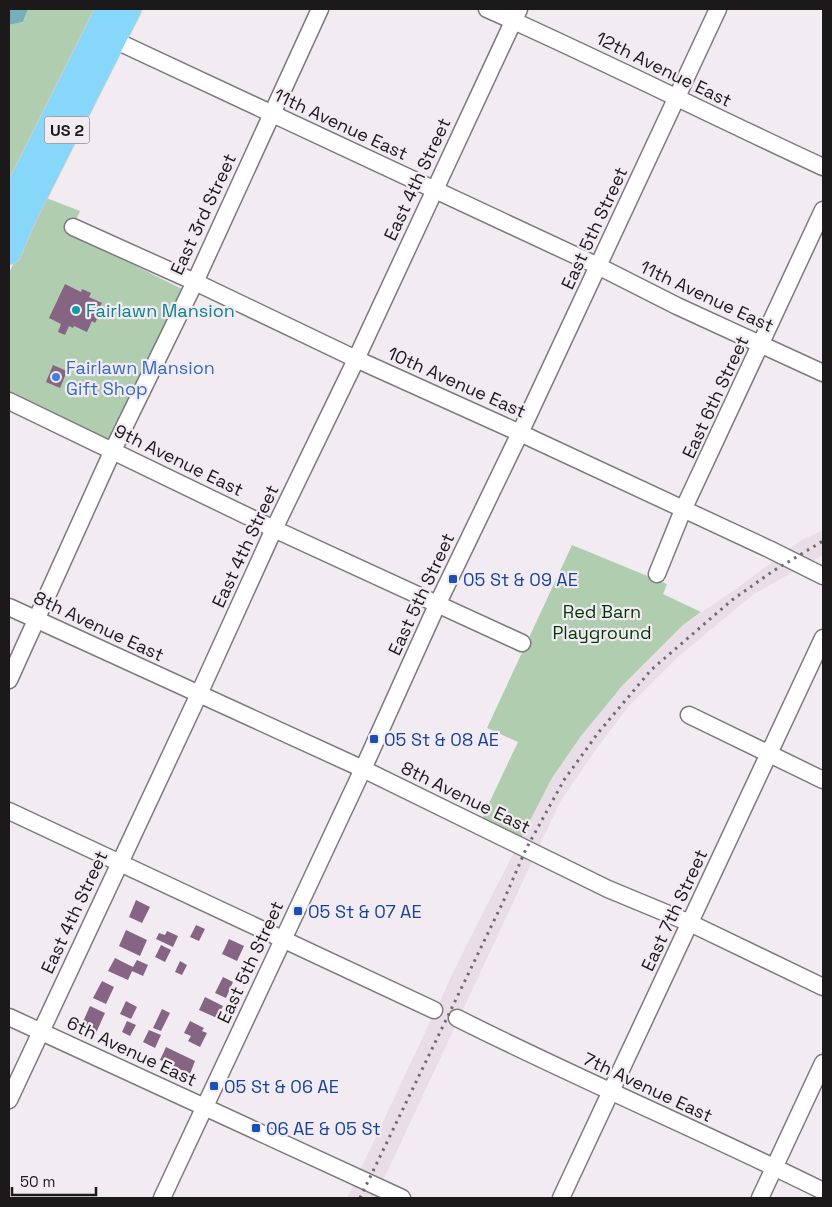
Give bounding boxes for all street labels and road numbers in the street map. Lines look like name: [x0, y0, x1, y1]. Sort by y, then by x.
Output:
street label: 12th Avenue East: [592, 26, 736, 112]
street label: 11th Avenue East: [270, 83, 412, 165]
street label: East 4th Street: [379, 114, 455, 244]
road number: US 2: [44, 116, 90, 144]
street label: East 3rd Street: [165, 150, 241, 278]
street label: East 5th Street: [556, 163, 632, 293]
street label: 11th Avenue East: [636, 255, 778, 337]
street label: East 6th Street: [677, 332, 753, 462]
street label: 10th Avenue East: [384, 341, 530, 423]
street label: 9th Avenue East: [111, 419, 247, 501]
street label: East 4th Street: [207, 481, 283, 611]
street label: East 5th Street: [383, 529, 459, 659]
street label: 8th Avenue East: [30, 586, 168, 666]
street label: 8th Avenue East: [398, 756, 534, 838]
street label: East 7th Street: [636, 845, 712, 975]
street label: East 4th Street: [36, 847, 112, 977]
street label: East 5th Street: [212, 897, 288, 1027]
street label: 6th Avenue East: [63, 1011, 201, 1091]
street label: 7th Avenue East: [580, 1047, 716, 1127]

